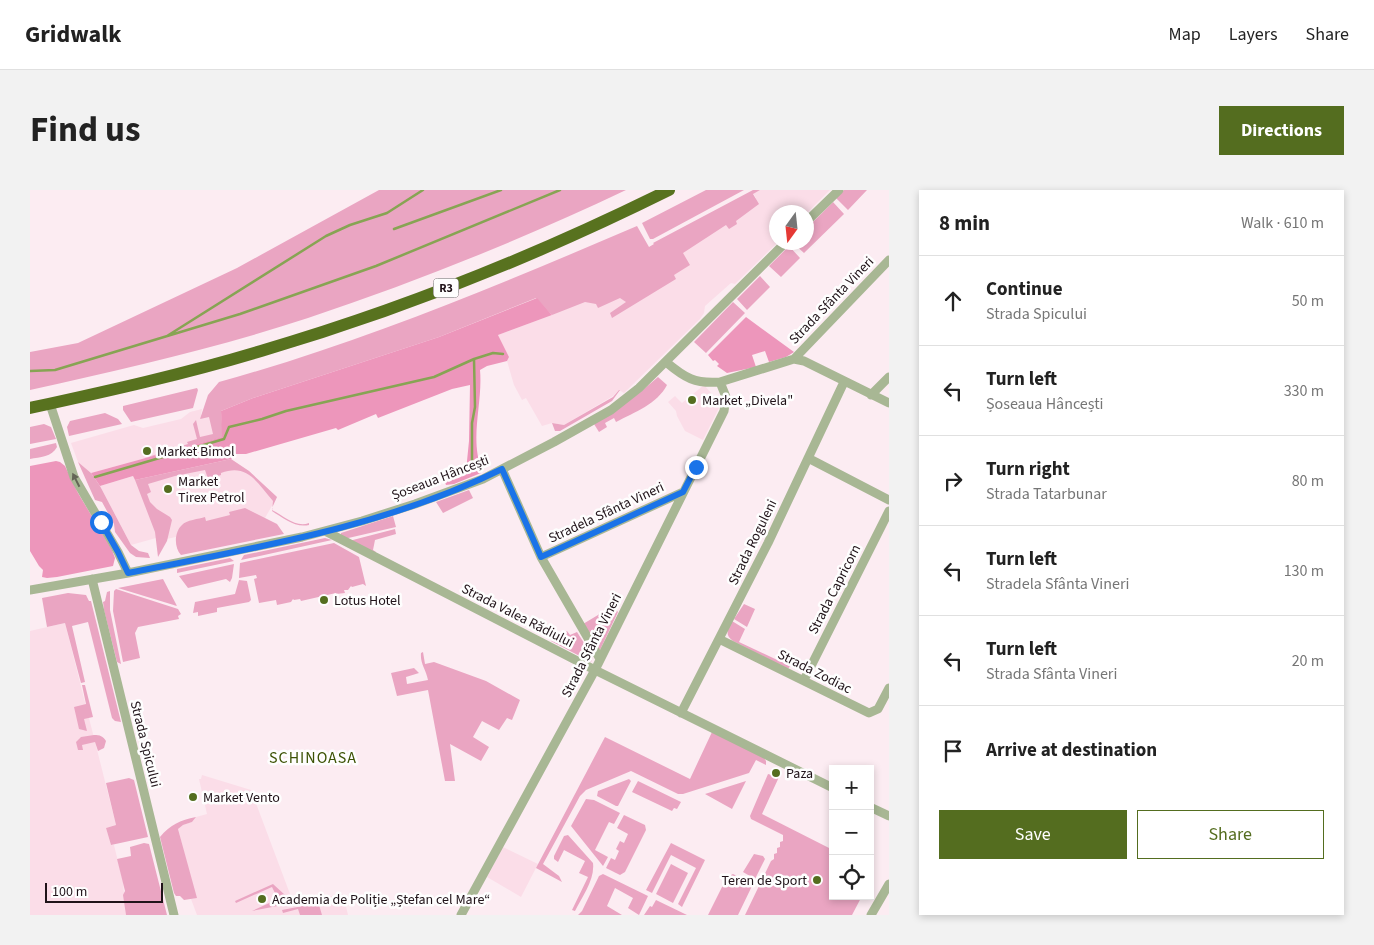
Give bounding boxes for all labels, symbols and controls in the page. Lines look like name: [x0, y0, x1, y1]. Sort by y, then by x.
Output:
text: Gridwalk: [25, 17, 121, 52]
text: Map: [1169, 22, 1201, 47]
text: Layers: [1229, 22, 1278, 47]
text: Share: [1306, 22, 1349, 47]
text: Find us: [30, 105, 140, 155]
button: Directions: [1219, 106, 1344, 155]
north arrow: [769, 205, 814, 250]
text: 8 min: [939, 208, 990, 238]
text: Walk · 610 m: [1241, 212, 1324, 234]
street label: Strada Sfânta Vineri: [785, 252, 879, 349]
text: Continue: [986, 276, 1063, 303]
road number: R3: [434, 279, 458, 298]
icon: ahead: [939, 287, 967, 315]
text: 50 m: [1292, 290, 1324, 312]
text: Strada Spicului: [986, 303, 1087, 325]
text: Turn left: [986, 366, 1057, 393]
icon: left: [939, 377, 967, 405]
text: 330 m: [1284, 380, 1324, 402]
place label: Market „Divela": [702, 391, 793, 411]
text: Șoseaua Hâncești: [986, 393, 1104, 415]
marker: Market „Divela": [686, 394, 698, 406]
place label: Market Bimol: [157, 442, 235, 462]
marker: Market Bimol: [141, 445, 153, 457]
street label: Șoseaua Hâncești: [389, 450, 492, 506]
route end: [685, 456, 708, 479]
text: Turn right: [986, 456, 1070, 483]
icon: right: [939, 467, 967, 495]
text: 80 m: [1292, 470, 1324, 492]
place label: Market Tirex Petrol: [178, 472, 245, 508]
one-way arrow: [72, 473, 80, 487]
street label: Stradela Sfânta Vineri: [545, 477, 667, 548]
marker: Market Tirex Petrol: [162, 483, 174, 495]
text: Strada Tatarbunar: [986, 483, 1107, 505]
street label: Strada Roguleni: [724, 496, 782, 589]
route start: [90, 511, 113, 534]
street label: Strada Capricorn: [804, 541, 866, 638]
text: Turn left: [986, 546, 1057, 573]
icon: left: [939, 557, 967, 585]
text: 130 m: [1284, 560, 1324, 582]
text: Stradela Sfânta Vineri: [986, 573, 1129, 595]
street label: Strada Valea Rădiului: [458, 579, 577, 653]
street label: Strada Sfânta Vineri: [557, 590, 627, 701]
place label: Lotus Hotel: [334, 591, 401, 611]
marker: Lotus Hotel: [318, 594, 330, 606]
text: Turn left: [986, 636, 1057, 663]
street label: Strada Zodiac: [774, 645, 856, 699]
icon: left: [939, 647, 967, 675]
text: 20 m: [1292, 650, 1324, 672]
text: Strada Sfânta Vineri: [986, 663, 1117, 685]
street label: Strada Spicului: [125, 699, 165, 790]
icon: arrive: [939, 737, 967, 765]
text: Arrive at destination: [986, 737, 1157, 764]
district label: SCHINOASA: [269, 747, 357, 769]
place label: Paza: [786, 764, 813, 784]
map controls: [829, 765, 874, 900]
button: +: [829, 765, 874, 810]
marker: Paza: [770, 767, 782, 779]
place label: Market Vento: [203, 788, 280, 808]
marker: Market Vento: [187, 791, 199, 803]
button: −: [829, 810, 874, 855]
button: Save: [939, 810, 1127, 859]
button: Share: [1137, 810, 1324, 859]
button: locate: [829, 855, 874, 900]
place label: Teren de Sport: [721, 871, 807, 891]
marker: Teren de Sport: [811, 874, 823, 886]
scale bar: [45, 880, 162, 903]
text: 100 m: [52, 882, 87, 902]
place label: Academia de Poliție „Ștefan cel Mare“: [272, 890, 490, 910]
marker: Academia de Poliție „Ștefan cel Mare“: [256, 893, 268, 905]

